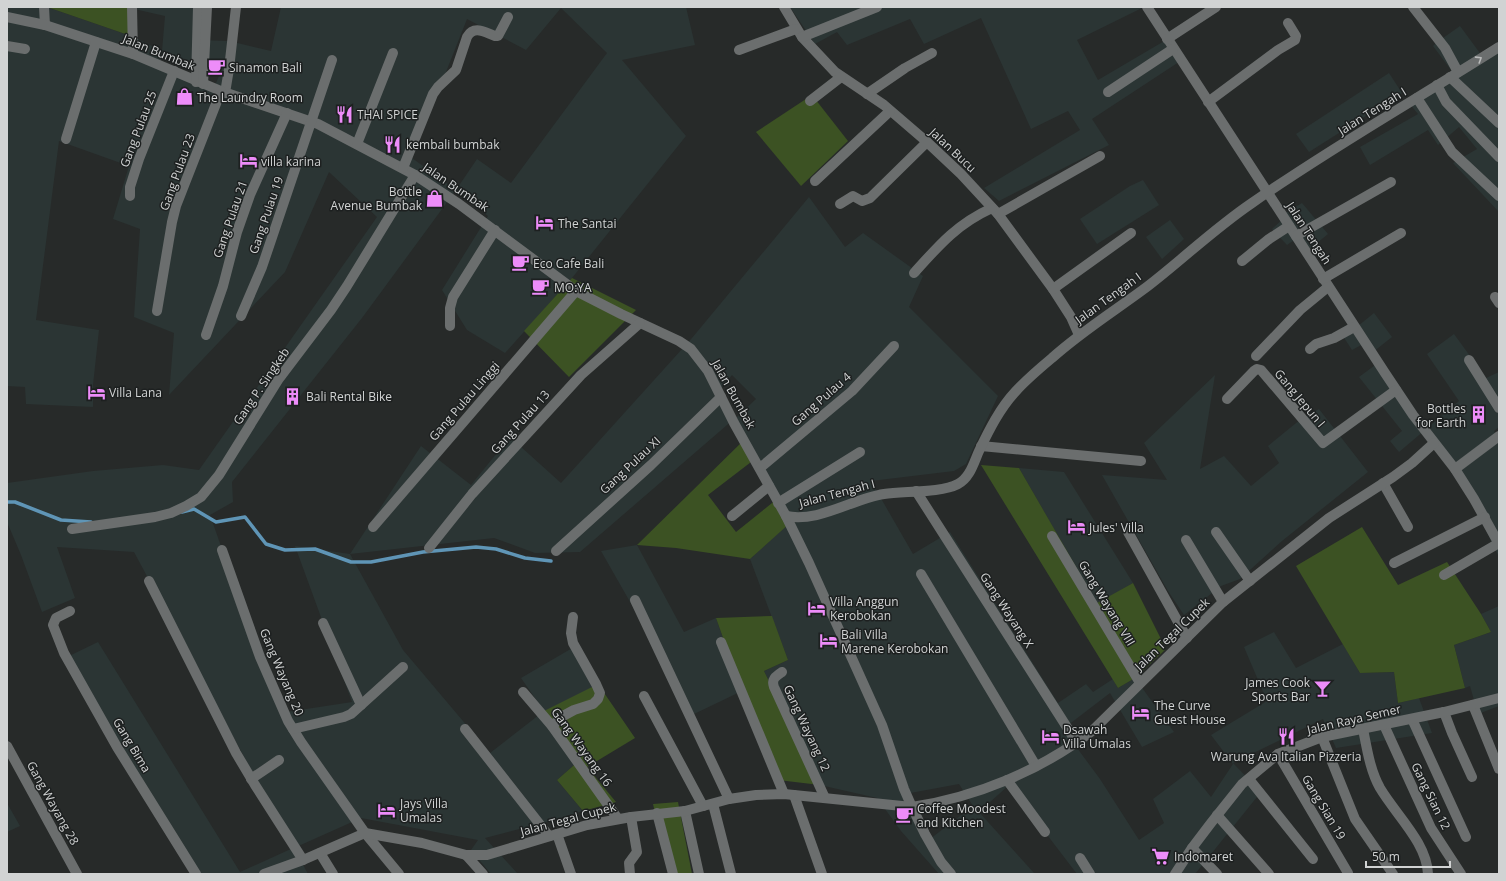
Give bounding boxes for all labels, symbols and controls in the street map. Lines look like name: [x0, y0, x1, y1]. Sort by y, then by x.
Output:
street label: Jalan Bumbak: [119, 29, 198, 74]
cafe icon: Sinamon Bali: [206, 57, 226, 77]
one-way arrow: [1475, 57, 1482, 64]
place label: Sinamon Bali: [229, 59, 302, 76]
street label: Jalan Tengah I: [1334, 83, 1409, 139]
shop icon: The Laundry Room: [174, 87, 194, 107]
street label: Gang Pulau 25: [116, 88, 160, 170]
place label: The Laundry Room: [197, 89, 303, 106]
restaurant icon: THAI SPICE: [334, 104, 354, 124]
place label: THAI SPICE: [357, 106, 418, 123]
street label: Jalan Bucu: [925, 123, 980, 176]
street label: Gang Pulau 23: [155, 131, 199, 213]
restaurant icon: kembali bumbak: [383, 134, 403, 154]
place label: kembali bumbak: [406, 136, 500, 153]
hotel icon: villa karina: [238, 151, 258, 171]
place label: villa karina: [261, 153, 321, 170]
street label: Jalan Bumbak: [419, 158, 493, 216]
street label: Gang Pulau 19: [245, 174, 287, 256]
street label: Gang Pulau 21: [209, 178, 251, 260]
place label: Bottle Avenue Bumbak: [331, 183, 423, 214]
shop icon: Bottle Avenue Bumbak: [425, 188, 445, 208]
street label: Jalan Tengah: [1282, 198, 1336, 268]
hotel icon: The Santai: [535, 213, 555, 233]
place label: The Santai: [558, 215, 616, 232]
cafe icon: Eco Cafe Bali: [510, 253, 530, 273]
place label: Eco Cafe Bali: [533, 255, 604, 272]
street label: Jalan Tengah I: [1071, 268, 1144, 328]
cafe icon: MO:YA: [531, 277, 551, 297]
place label: MO:YA: [554, 279, 592, 296]
street label: Gang P. Singkeb: [229, 344, 293, 428]
street label: Jalan Bumbak: [708, 356, 760, 432]
street label: Gang Pulau Linggi: [425, 358, 503, 444]
street label: Gang Jepun I: [1271, 365, 1329, 431]
street label: Gang Pulau 4: [787, 368, 855, 430]
hotel icon: Villa Lana: [86, 382, 106, 402]
place label: Villa Lana: [109, 384, 162, 401]
building icon: Bali Rental Bike: [283, 386, 303, 406]
street label: Gang Pulau 13: [487, 386, 553, 458]
place label: Bali Rental Bike: [306, 388, 392, 405]
place label: Bottles for Earth: [1417, 400, 1466, 431]
building icon: Bottles for Earth: [1469, 405, 1489, 425]
street label: Gang Pulau XI: [596, 432, 664, 498]
street label: Jalan Tengah I: [796, 475, 877, 512]
hotel icon: Jules' Villa: [1066, 517, 1086, 537]
place label: Jules' Villa: [1088, 519, 1144, 536]
street label: Gang Wayang VIII: [1075, 557, 1139, 649]
street label: Gang Wayang X: [976, 569, 1038, 651]
place label: Villa Anggun Kerobokan: [830, 593, 899, 624]
street label: Jalan Tegal Cupek: [1130, 593, 1214, 675]
hotel icon: Villa Anggun Kerobokan: [807, 598, 827, 618]
street label: Gang Wayang 20: [256, 626, 308, 718]
place label: Bali Villa Marene Kerobokan: [841, 626, 948, 657]
hotel icon: Bali Villa Marene Kerobokan: [818, 631, 838, 651]
place label: James Cook Sports Bar: [1244, 674, 1311, 705]
bar icon: James Cook Sports Bar: [1313, 679, 1333, 699]
street label: Gang Wayang 12: [780, 682, 835, 774]
place label: The Curve Guest House: [1154, 697, 1226, 728]
street label: Jalan Raya Semer: [1304, 700, 1403, 738]
hotel icon: The Curve Guest House: [1131, 702, 1151, 722]
street label: Gang Wayang 16: [548, 704, 616, 790]
street label: Gang Bima: [109, 714, 155, 776]
place label: Dsawah Villa Umalas: [1063, 721, 1131, 752]
hotel icon: Dsawah Villa Umalas: [1040, 726, 1060, 746]
restaurant icon: Warung Ava Italian Pizzeria: [1276, 727, 1296, 747]
place label: Warung Ava Italian Pizzeria: [1211, 748, 1361, 765]
street label: Gang Wayang 28: [23, 758, 83, 848]
street label: Gang Sian 12: [1407, 760, 1455, 833]
street label: Gang Sian 19: [1298, 771, 1350, 843]
place label: Jays Villa Umalas: [399, 795, 448, 826]
street label: Jalan Tegal Cupek: [517, 798, 618, 840]
hotel icon: Jays Villa Umalas: [377, 800, 397, 820]
place label: Coffee Moodest and Kitchen: [917, 800, 1006, 831]
cafe icon: Coffee Moodest and Kitchen: [894, 805, 914, 825]
scale bar: [1366, 843, 1450, 869]
supermarket icon: Indomaret: [1151, 846, 1171, 866]
place label: Indomaret: [1174, 848, 1233, 865]
text: 50 m: [1372, 848, 1400, 865]

